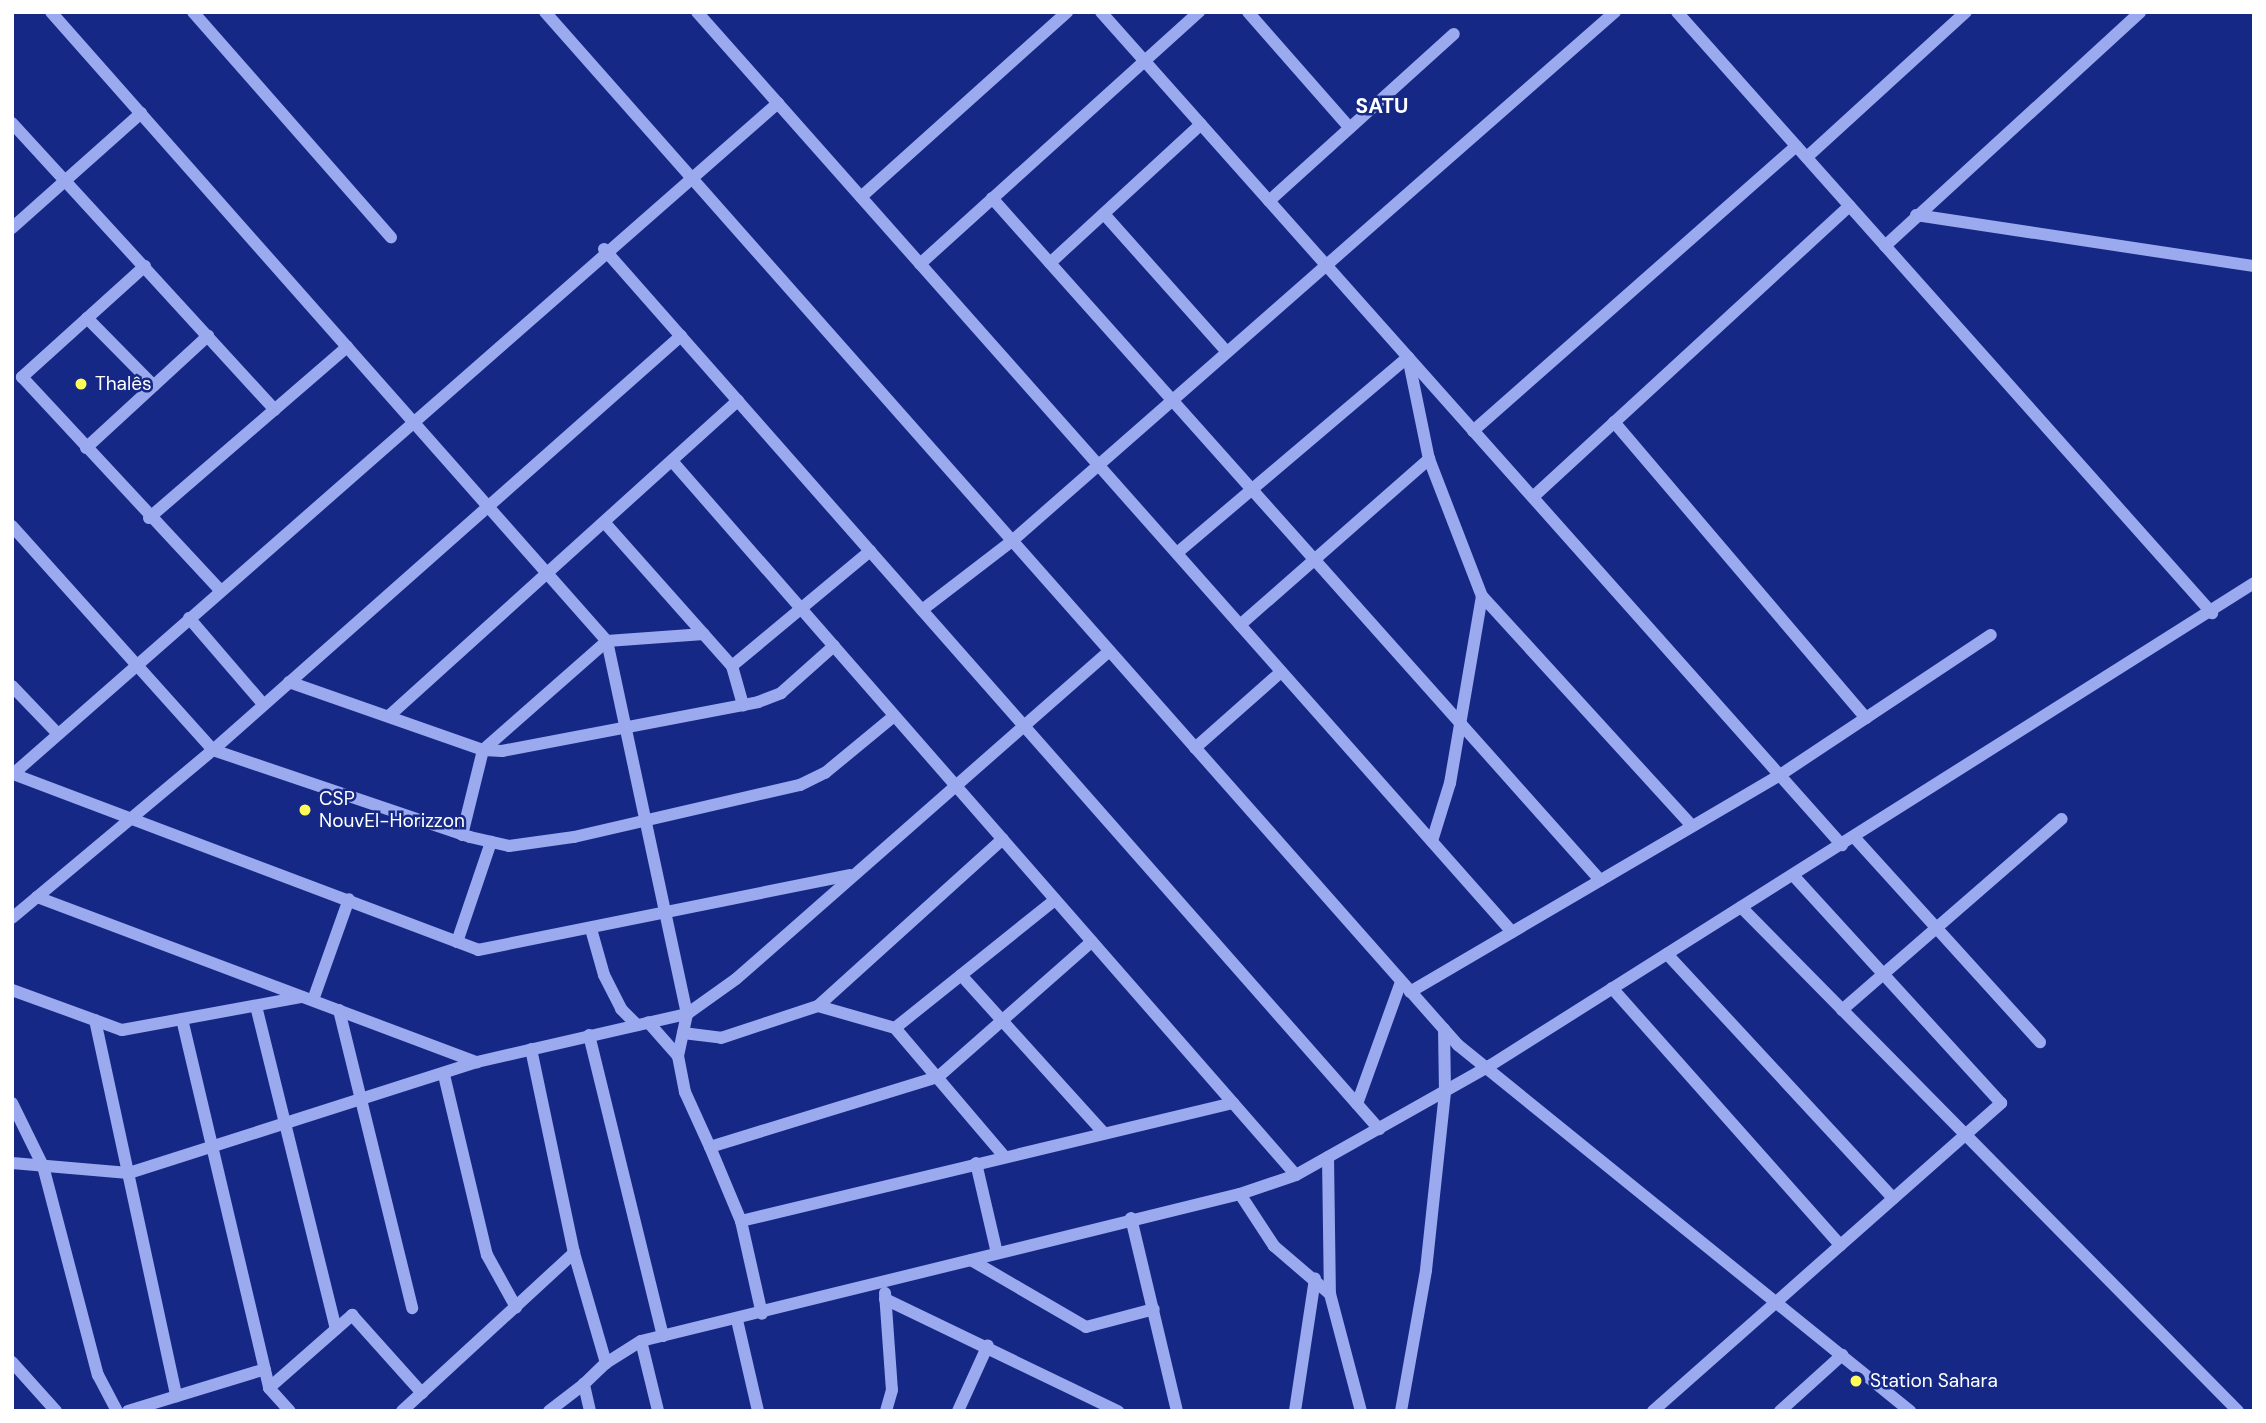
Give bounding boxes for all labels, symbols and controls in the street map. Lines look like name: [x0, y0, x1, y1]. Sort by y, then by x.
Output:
district label: SATU: [1356, 93, 1408, 119]
place label: Thalês: [95, 373, 151, 395]
marker: Thalês: [73, 376, 89, 392]
place label: CSP NouvEl-Horizzon: [319, 788, 465, 832]
marker: CSP NouvEl-Horizzon: [297, 802, 313, 818]
place label: Station Sahara: [1870, 1370, 1998, 1392]
marker: Station Sahara: [1848, 1373, 1864, 1389]

